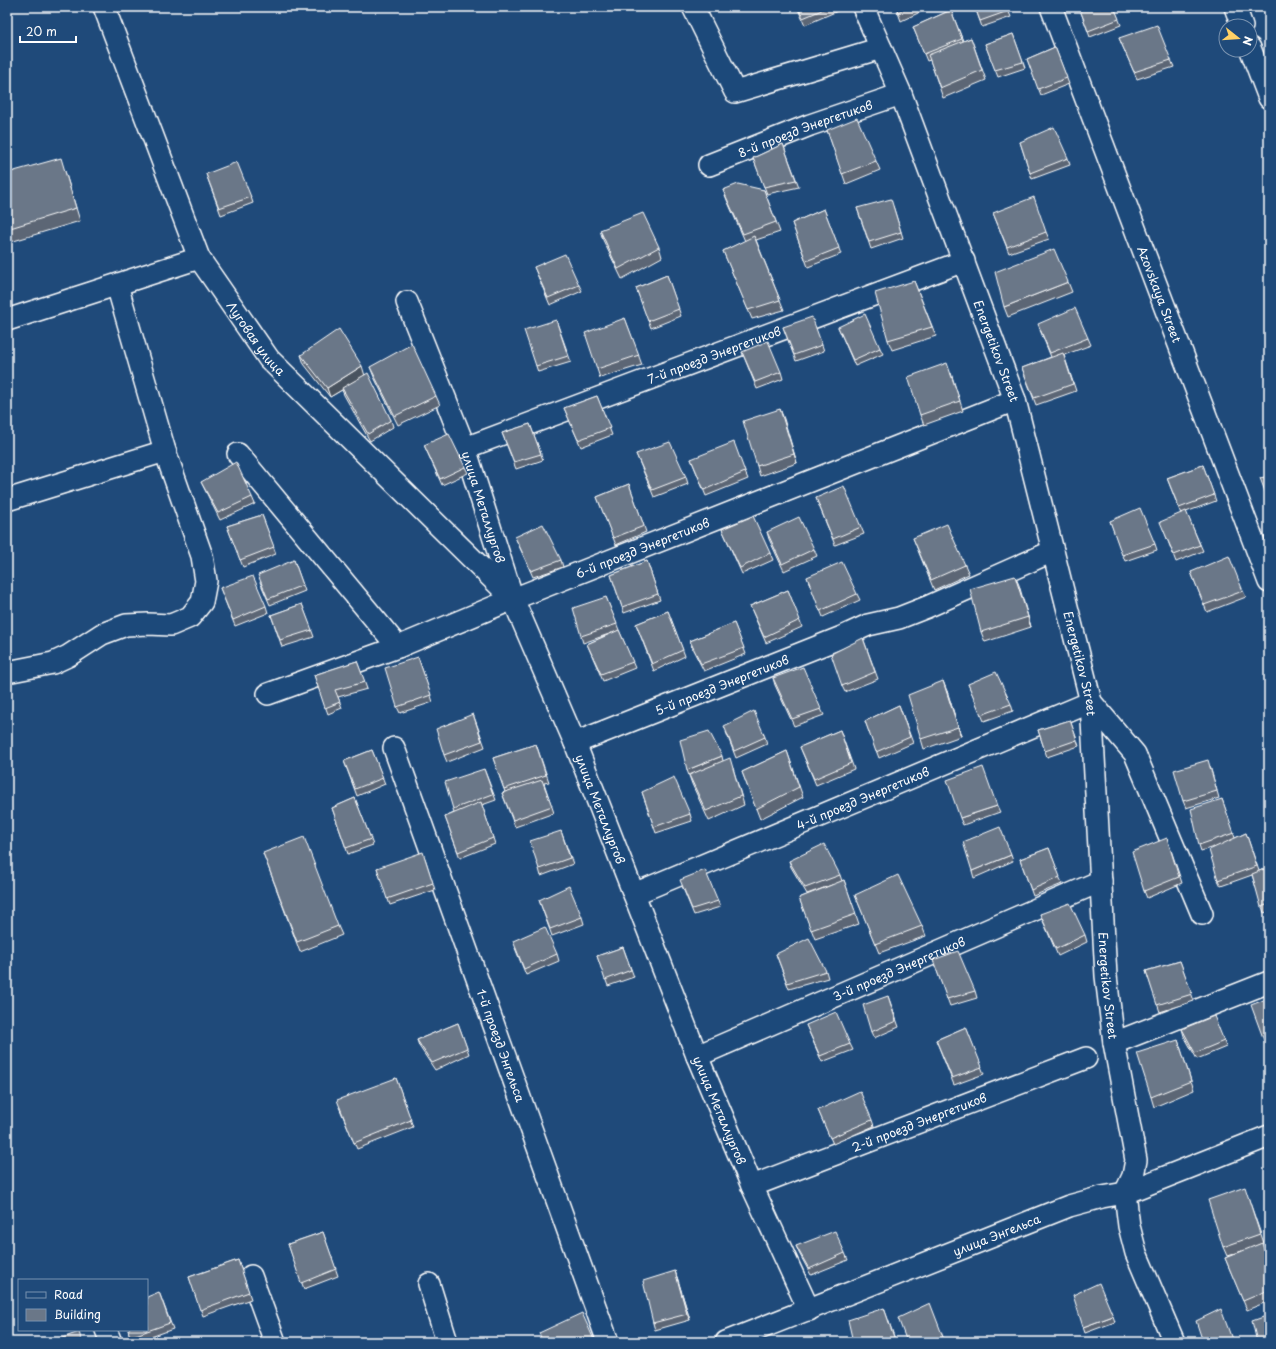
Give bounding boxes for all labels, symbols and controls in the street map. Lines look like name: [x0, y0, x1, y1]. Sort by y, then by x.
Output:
scale bar: [20, 18, 76, 44]
north arrow: [1218, 18, 1258, 58]
text: 20 m: [26, 22, 57, 40]
text: N: [1239, 34, 1257, 48]
street label: 8-й проезд Энергетиков: [735, 95, 875, 162]
street label: Azovskaya Street: [1133, 243, 1186, 345]
street label: Energetikov Street: [969, 297, 1024, 404]
street label: Луговая улица: [223, 298, 290, 380]
street label: 7-й проезд Энергетиков: [645, 321, 783, 388]
street label: улица Металлургов: [458, 449, 510, 565]
street label: 6-й проезд Энергетиков: [572, 513, 712, 582]
street label: Energetikov Street: [1059, 609, 1101, 716]
street label: 5-й проезд Энергетиков: [652, 650, 791, 719]
street label: улица Металлургов: [571, 751, 630, 866]
street label: 4-й проезд Энергетиков: [793, 762, 932, 834]
street label: 3-й проезд Энергетиков: [830, 932, 968, 1005]
street label: Energetikov Street: [1095, 932, 1122, 1040]
street label: 1-й проезд Энгельса: [472, 986, 530, 1105]
street label: улица Металлургов: [689, 1053, 751, 1167]
street label: 2-й проезд Энергетиков: [849, 1088, 989, 1156]
street label: улица Энгельса: [950, 1209, 1043, 1260]
legend: [18, 1279, 148, 1331]
text: Road: [54, 1285, 83, 1303]
text: Building: [54, 1305, 101, 1323]

